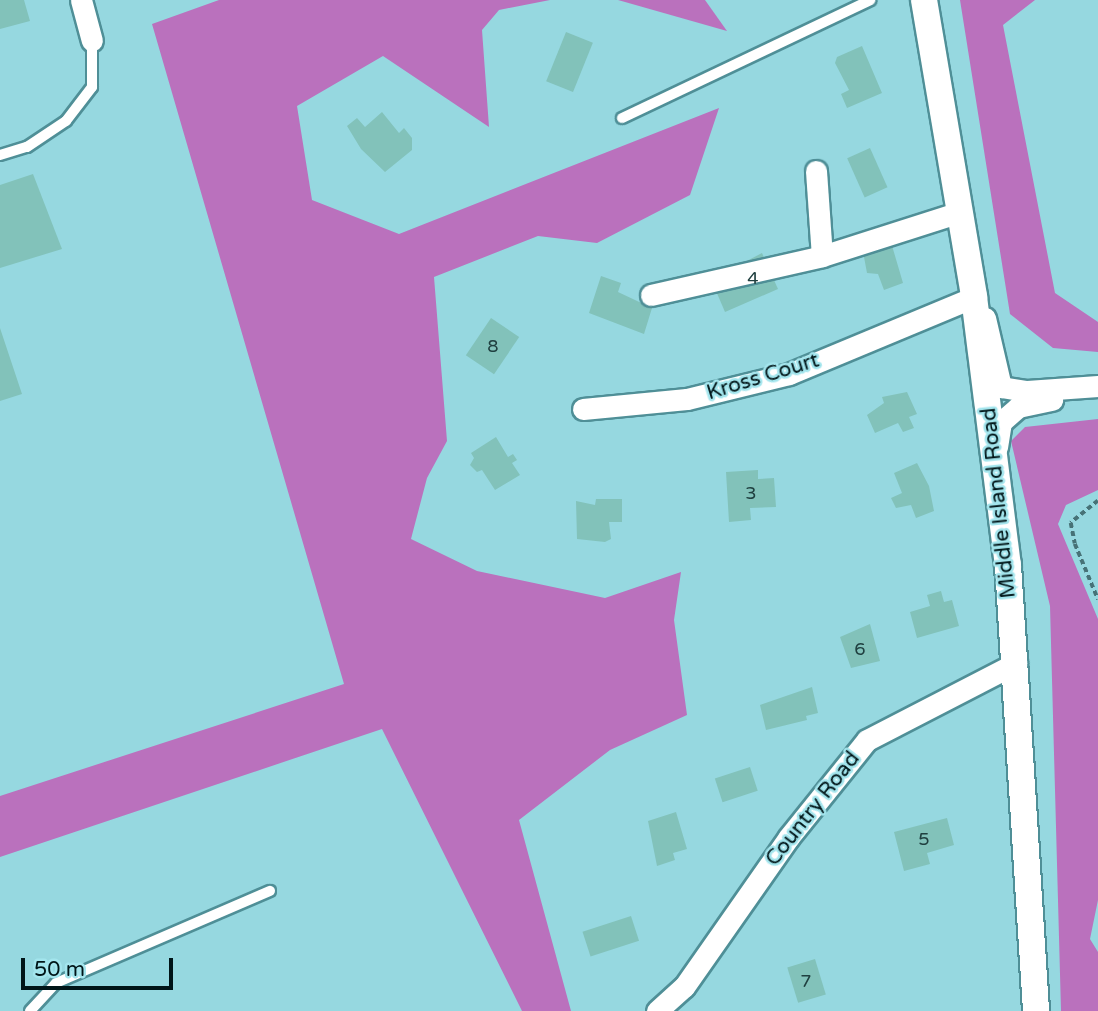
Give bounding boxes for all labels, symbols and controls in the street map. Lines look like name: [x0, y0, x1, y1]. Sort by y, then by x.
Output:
house number: 4: [747, 267, 759, 289]
house number: 8: [487, 335, 499, 357]
street label: Kross Court: [704, 348, 822, 406]
street label: Middle Island Road: [976, 406, 1022, 600]
house number: 3: [745, 482, 757, 504]
house number: 6: [854, 638, 866, 660]
street label: Country Road: [761, 747, 865, 871]
house number: 5: [918, 828, 930, 850]
scale bar: [24, 944, 177, 988]
text: 50 m: [34, 957, 85, 982]
house number: 7: [800, 970, 812, 992]

